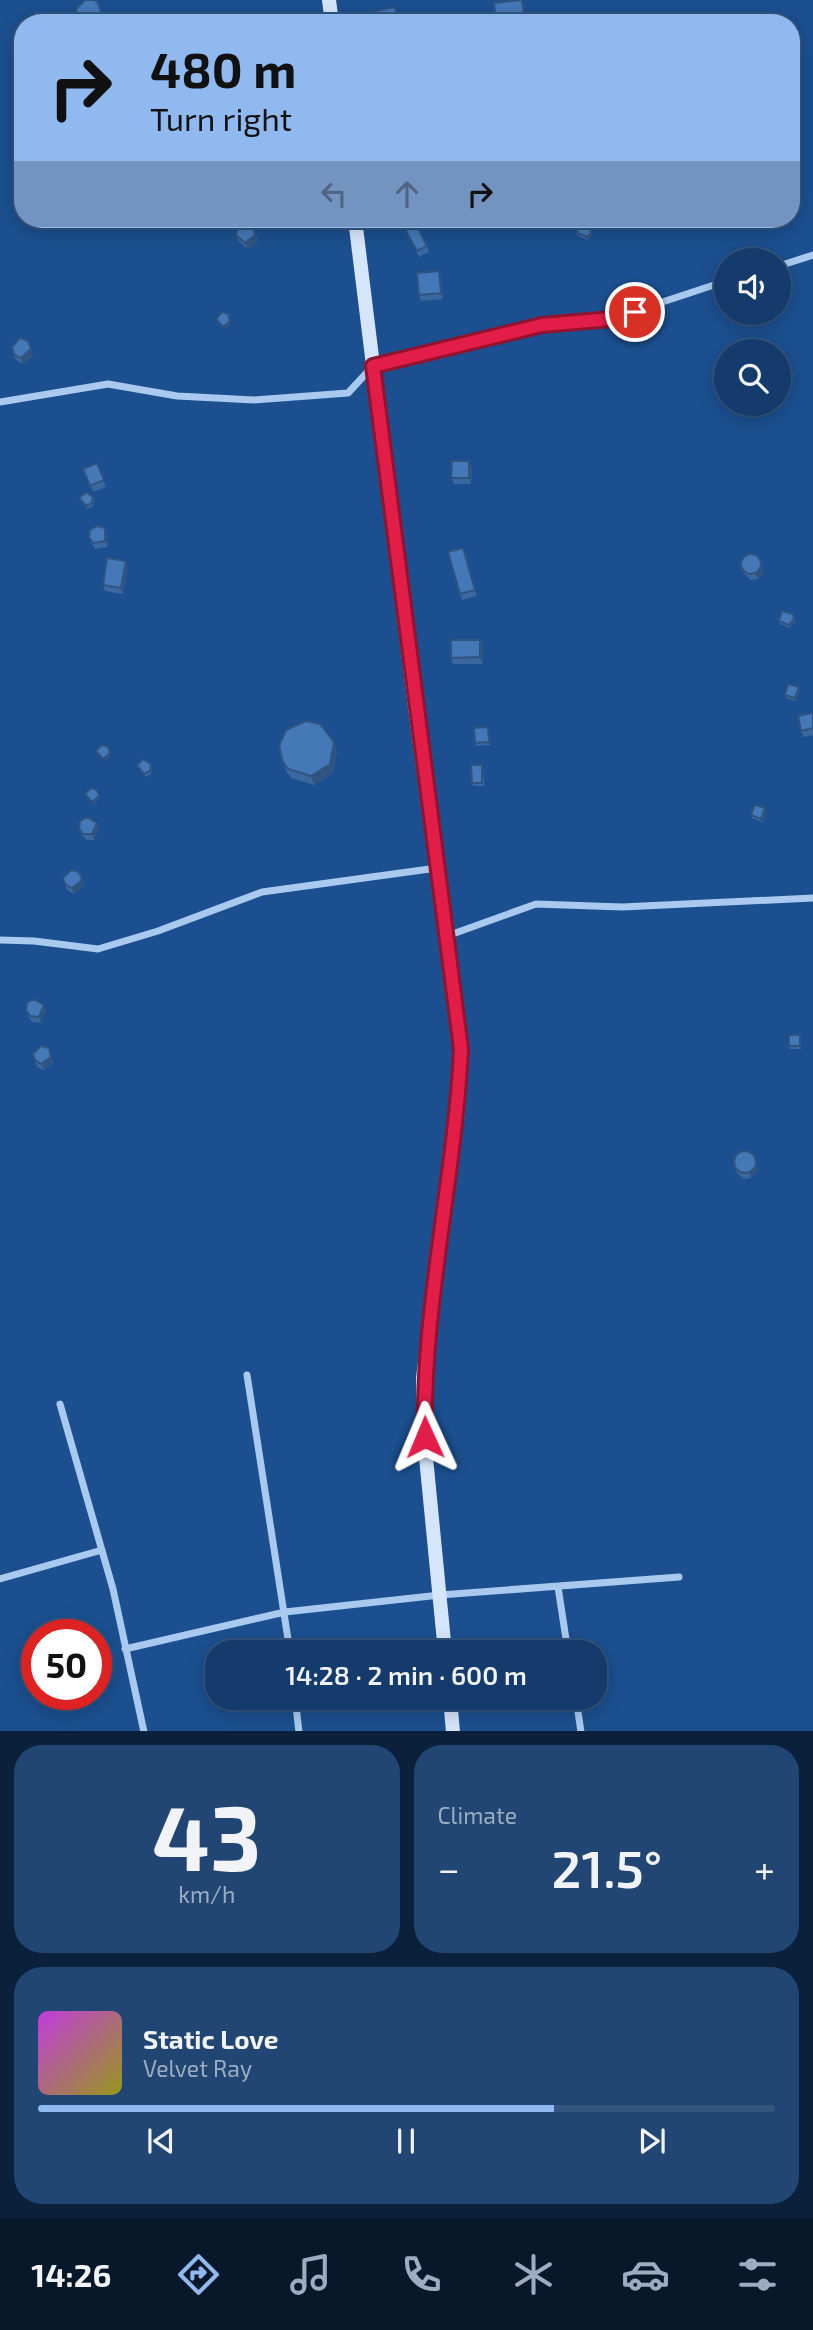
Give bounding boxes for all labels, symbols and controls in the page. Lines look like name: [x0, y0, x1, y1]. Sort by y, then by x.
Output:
text: 480 m: [150, 39, 296, 98]
icon: right: [35, 42, 126, 133]
text: Turn right: [150, 99, 292, 137]
icon: left: [315, 175, 353, 213]
icon: ahead: [388, 175, 426, 213]
icon: right: [461, 175, 499, 213]
map controls: [714, 248, 791, 416]
button: sound: [714, 248, 791, 325]
pin: [605, 282, 665, 342]
icon: arrive: [616, 293, 654, 331]
button: search: [714, 339, 791, 416]
position arrow: [388, 1400, 462, 1474]
speed limit sign: 50: [21, 1619, 112, 1710]
text: 14:28 · 2 min · 600 m: [285, 1659, 527, 1690]
text: 43: [152, 1780, 262, 1889]
text: Climate: [438, 1801, 517, 1829]
text: 21.5°: [552, 1836, 662, 1898]
text: −: [438, 1845, 460, 1891]
text: +: [754, 1845, 775, 1891]
text: km/h: [178, 1880, 235, 1908]
text: Static Love: [143, 2023, 279, 2054]
text: Velvet Ray: [143, 2054, 252, 2082]
icon: previous: [142, 2122, 180, 2160]
icon: pause: [387, 2122, 425, 2160]
icon: next: [633, 2122, 671, 2160]
icon: directions: [174, 2250, 223, 2299]
icon: music: [286, 2250, 335, 2299]
icon: phone: [397, 2250, 446, 2299]
icon: climate: [509, 2250, 558, 2299]
icon: car: [621, 2250, 670, 2299]
icon: filters: [733, 2250, 782, 2299]
text: 14:26: [31, 2255, 111, 2293]

